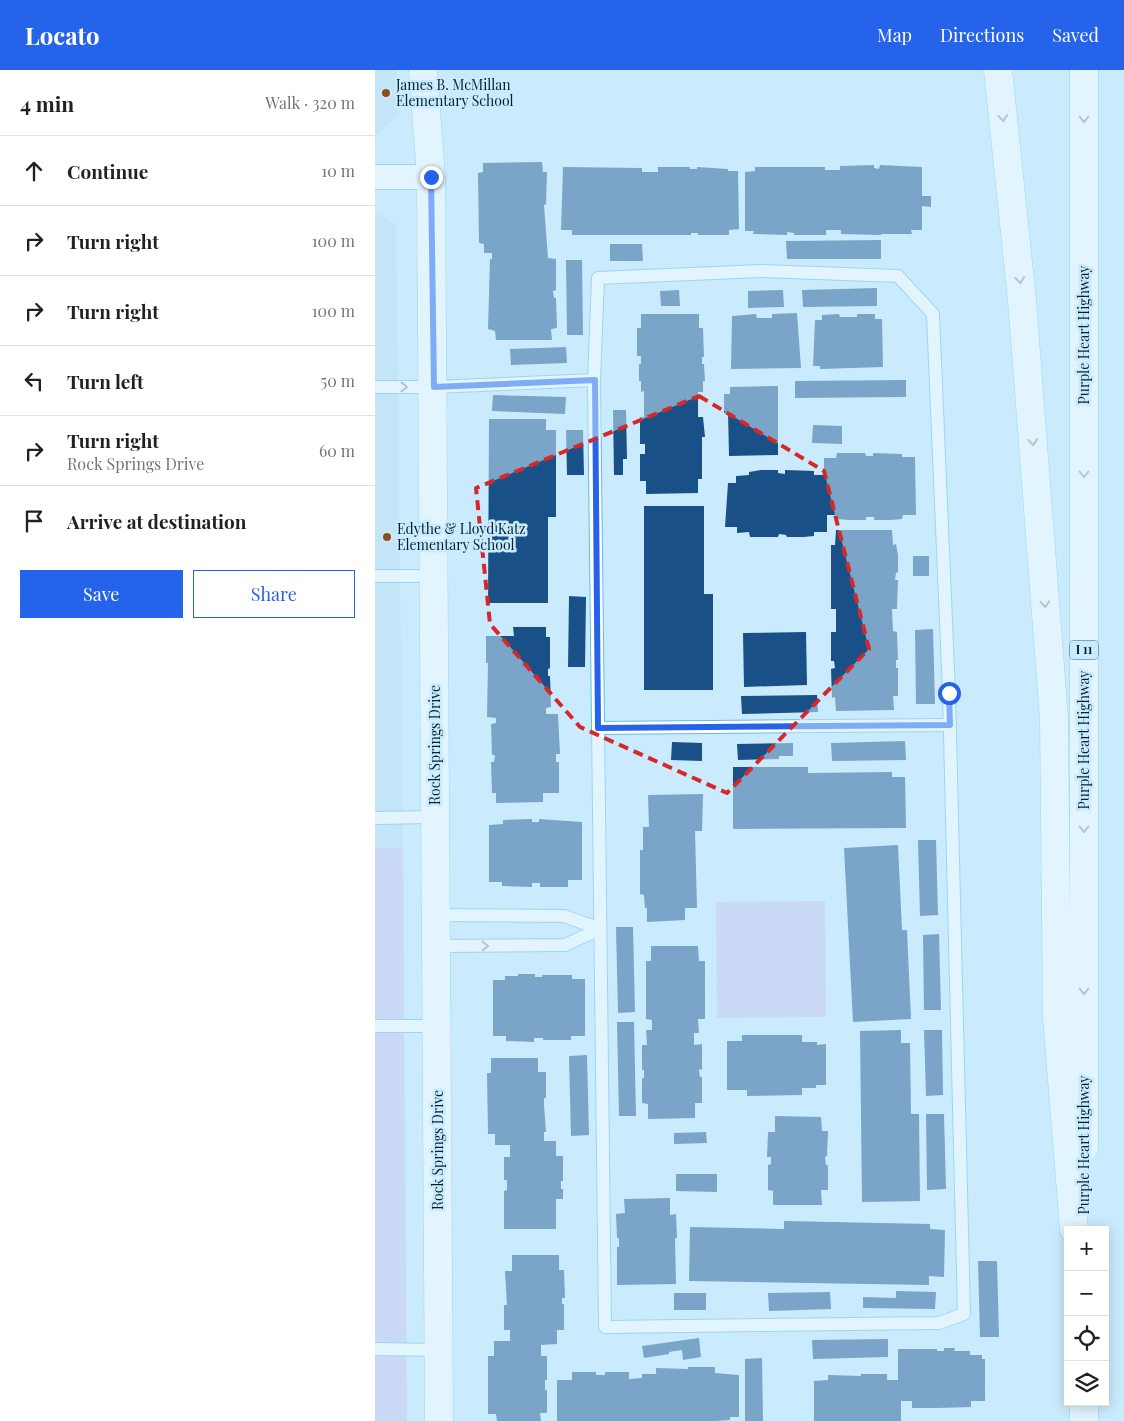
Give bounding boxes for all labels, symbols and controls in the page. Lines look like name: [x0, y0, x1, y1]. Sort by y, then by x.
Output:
text: Locato: [25, 19, 99, 51]
text: Map: [877, 23, 912, 47]
text: Directions: [940, 23, 1024, 47]
text: Saved: [1052, 23, 1099, 47]
place label: James B. McMillan Elementary School: [395, 75, 514, 110]
marker: James B. McMillan Elementary School: [380, 87, 392, 99]
text: 4 min: [20, 89, 74, 117]
text: Walk · 320 m: [265, 92, 355, 113]
one-way arrow: [997, 115, 1008, 123]
one-way arrow: [1079, 115, 1089, 123]
icon: ahead: [20, 157, 48, 185]
text: Continue: [67, 158, 148, 184]
text: 10 m: [321, 160, 355, 181]
route end: [420, 166, 443, 189]
icon: right: [20, 227, 48, 255]
text: Turn right: [67, 228, 159, 254]
text: 100 m: [312, 230, 355, 251]
street label: Purple Heart Highway: [1074, 266, 1093, 404]
one-way arrow: [1014, 276, 1025, 284]
icon: right: [20, 297, 48, 325]
text: Turn right: [67, 298, 159, 324]
text: 100 m: [312, 300, 355, 321]
icon: left: [20, 367, 48, 395]
text: Turn left: [67, 368, 144, 394]
text: 50 m: [321, 370, 355, 391]
one-way arrow: [401, 382, 409, 392]
text: Turn right: [67, 427, 159, 453]
icon: right: [20, 437, 48, 465]
one-way arrow: [1027, 438, 1038, 446]
text: 60 m: [319, 440, 355, 461]
text: Rock Springs Drive: [67, 453, 204, 474]
one-way arrow: [1079, 470, 1089, 478]
icon: arrive: [20, 507, 48, 535]
text: Arrive at destination: [67, 508, 247, 534]
place label: Edythe & Lloyd Katz Elementary School: [397, 519, 526, 554]
marker: Edythe & Lloyd Katz Elementary School: [381, 531, 393, 543]
button: Save: [20, 570, 183, 618]
button: Share: [193, 570, 355, 618]
one-way arrow: [1040, 600, 1051, 608]
road number: I 11: [1070, 640, 1098, 660]
street label: Purple Heart Highway: [1074, 671, 1093, 809]
route start: [938, 682, 961, 705]
street label: Rock Springs Drive: [425, 685, 444, 805]
one-way arrow: [1079, 825, 1089, 833]
one-way arrow: [482, 941, 490, 951]
one-way arrow: [1079, 988, 1089, 995]
street label: Purple Heart Highway: [1074, 1076, 1093, 1214]
street label: Rock Springs Drive: [428, 1090, 447, 1210]
map controls: [1064, 1226, 1109, 1406]
button: +: [1064, 1226, 1109, 1271]
button: −: [1064, 1271, 1109, 1316]
button: locate: [1064, 1316, 1109, 1361]
button: layers: [1064, 1361, 1109, 1406]

